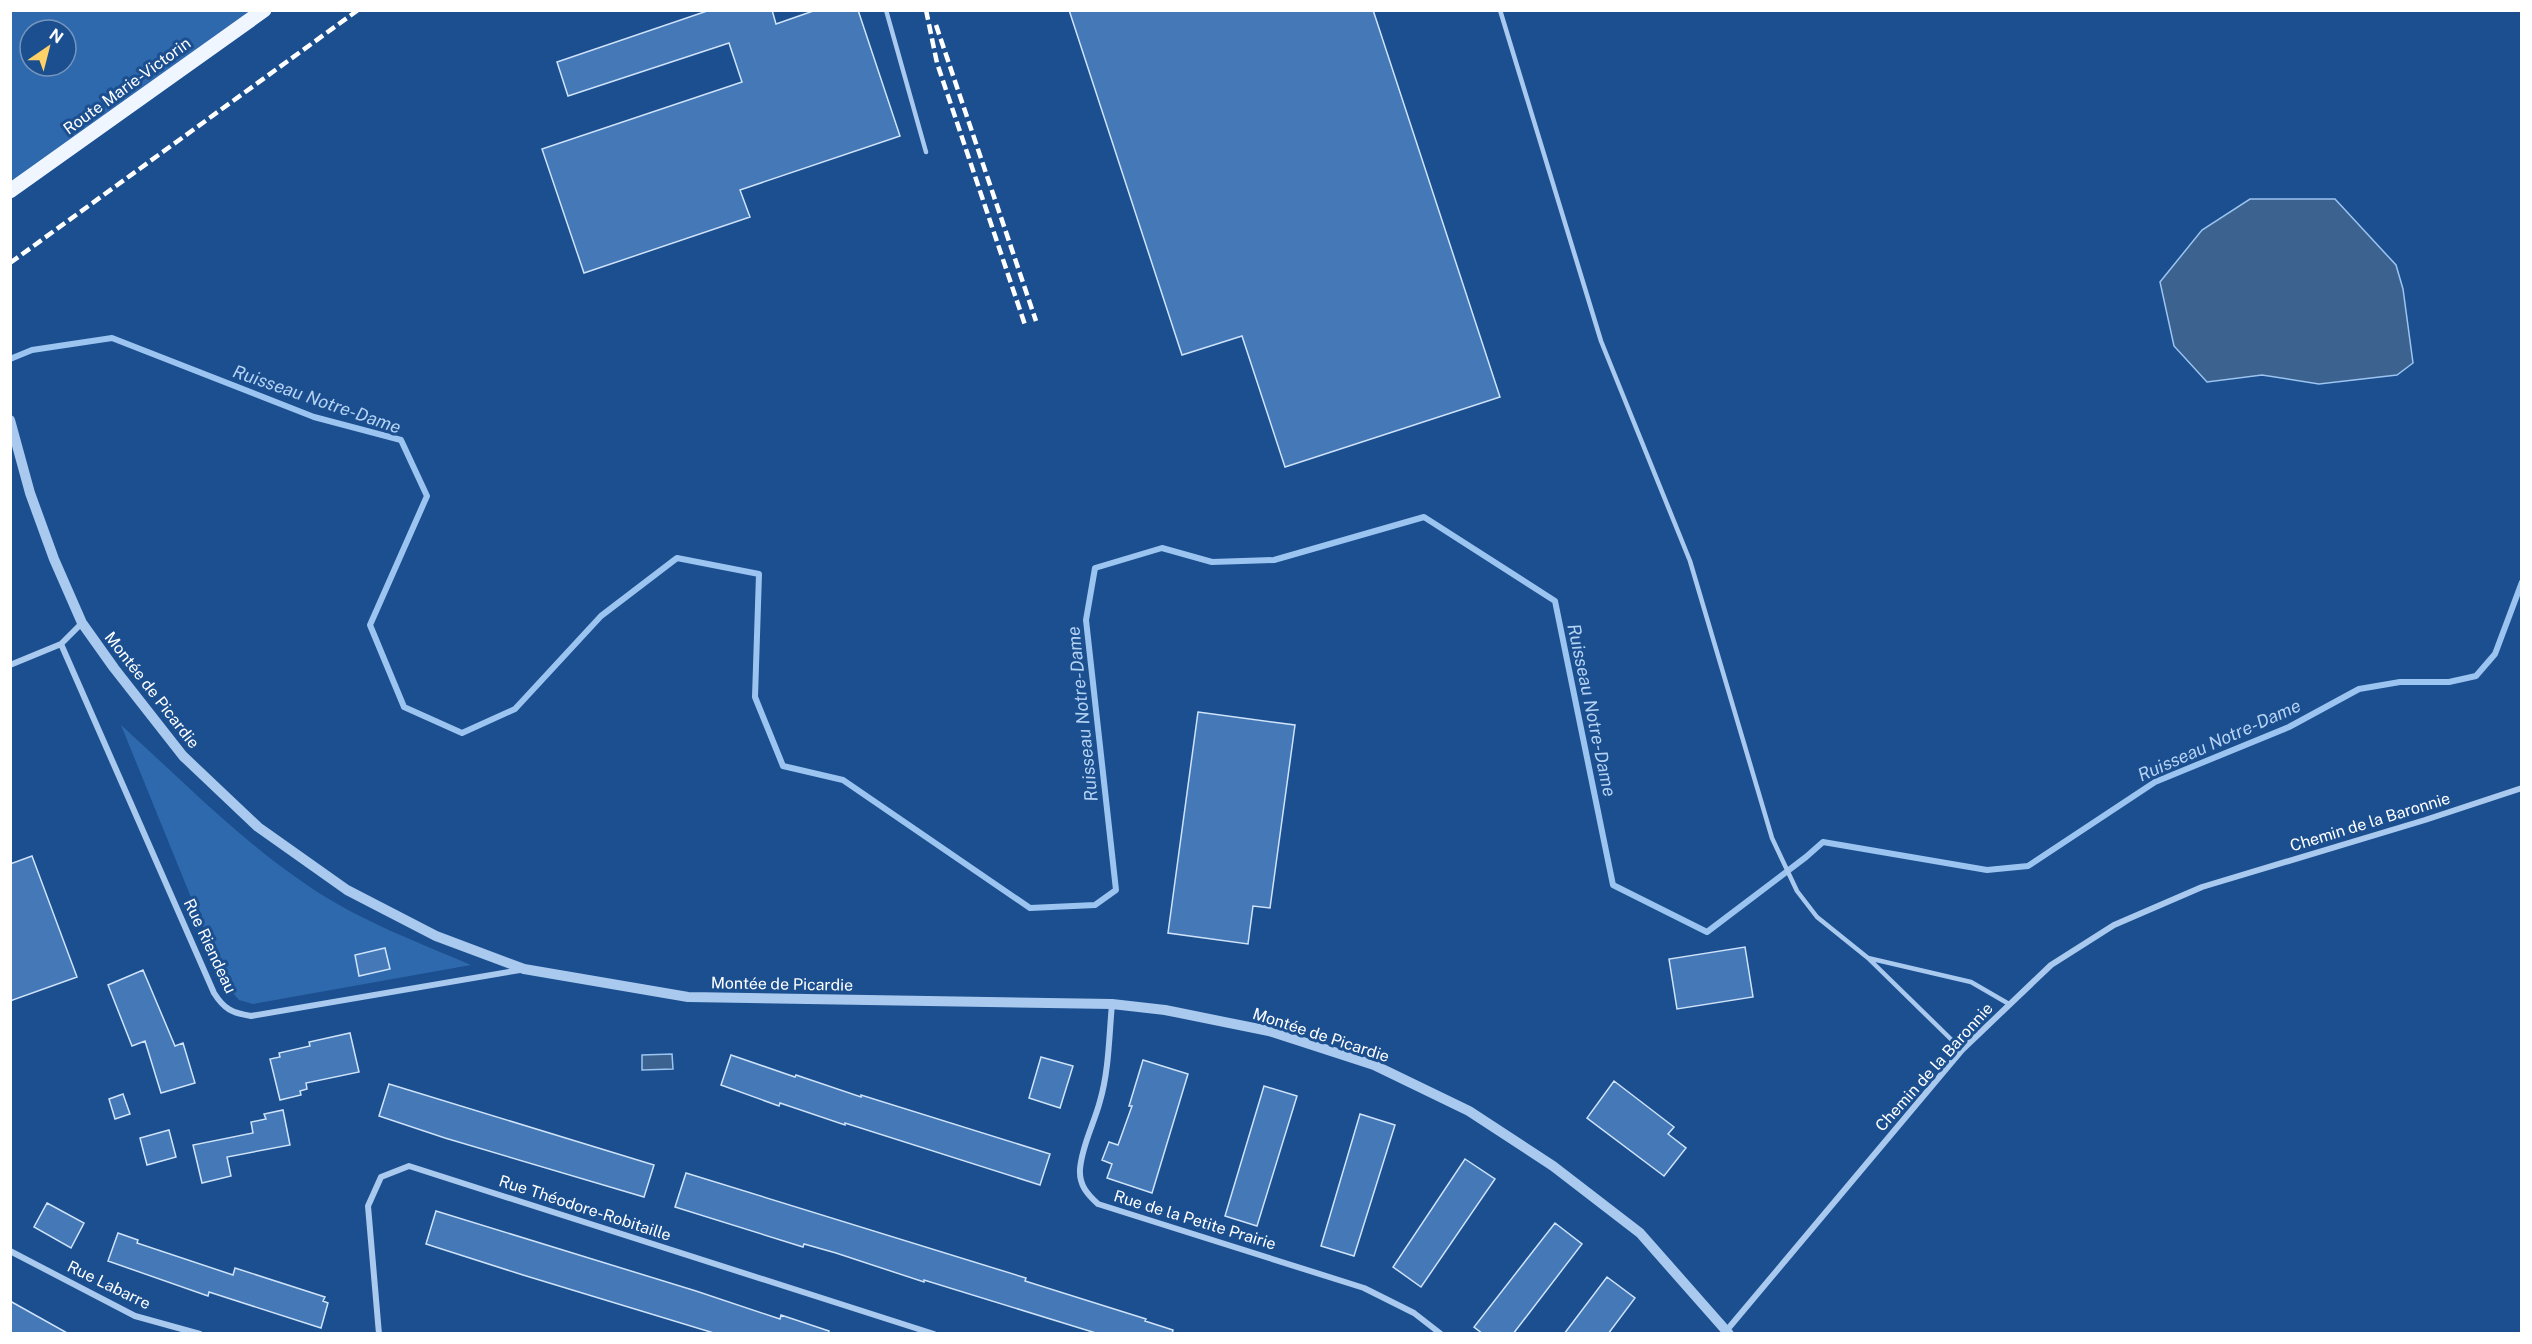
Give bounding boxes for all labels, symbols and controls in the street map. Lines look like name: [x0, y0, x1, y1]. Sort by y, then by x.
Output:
north arrow: [18, 18, 78, 78]
text: N: [46, 25, 67, 47]
street label: Route Marie-Victorin: [60, 33, 194, 139]
water label: Ruisseau Notre-Dame: [230, 360, 404, 438]
water label: Ruisseau Notre-Dame: [1563, 622, 1621, 799]
water label: Ruisseau Notre-Dame: [1062, 625, 1102, 803]
street label: Montée de Picardie: [101, 628, 203, 752]
water label: Ruisseau Notre-Dame: [2134, 694, 2304, 785]
street label: Chemin de la Baronnie: [2288, 789, 2452, 855]
street label: Rue Riendeau: [180, 896, 240, 996]
street label: Montée de Picardie: [711, 973, 853, 995]
street label: Chemin de la Baronnie: [1871, 999, 1997, 1135]
street label: Montée de Picardie: [1250, 1004, 1392, 1066]
street label: Rue Théodore-Robitaille: [496, 1171, 674, 1245]
street label: Rue de la Petite Prairie: [1112, 1186, 1278, 1254]
street label: Rue Labarre: [64, 1257, 154, 1313]

